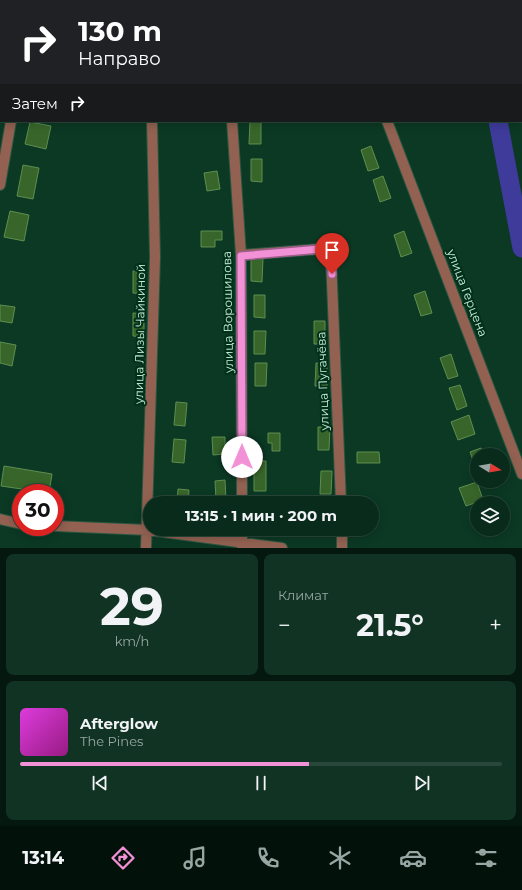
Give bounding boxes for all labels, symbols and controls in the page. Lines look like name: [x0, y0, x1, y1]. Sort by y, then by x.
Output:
text: 130 m: [78, 14, 162, 48]
icon: right: [12, 16, 64, 68]
text: Направо: [78, 48, 161, 70]
icon: right: [66, 92, 88, 114]
text: Затем: [12, 94, 58, 113]
pin: [315, 233, 349, 274]
icon: arrive: [321, 239, 343, 261]
street label: улица Герцена: [444, 246, 491, 339]
street label: улица Ворошилова: [219, 251, 236, 374]
street label: улица Лизы Чайкиной: [131, 264, 148, 405]
street label: улица Пугачёва: [313, 331, 332, 432]
position arrow: [221, 436, 263, 478]
north arrow: [470, 448, 510, 488]
map controls: [470, 448, 510, 536]
speed limit sign: 30: [12, 484, 64, 536]
button: layers: [470, 496, 510, 536]
text: 13:15 · 1 мин · 200 m: [185, 506, 337, 525]
text: 29: [100, 575, 164, 638]
text: Климат: [278, 587, 328, 603]
text: 21.5°: [356, 607, 424, 644]
text: −: [278, 612, 291, 639]
text: +: [489, 612, 502, 639]
text: km/h: [115, 633, 149, 649]
text: Afterglow: [80, 714, 158, 733]
text: The Pines: [80, 733, 143, 749]
icon: previous: [89, 772, 111, 794]
icon: pause: [250, 772, 272, 794]
icon: next: [411, 772, 433, 794]
icon: directions: [109, 844, 137, 872]
icon: music: [181, 844, 209, 872]
icon: phone: [254, 844, 282, 872]
icon: climate: [326, 844, 354, 872]
icon: car: [399, 844, 427, 872]
icon: filters: [472, 844, 500, 872]
text: 13:14: [22, 847, 64, 869]

